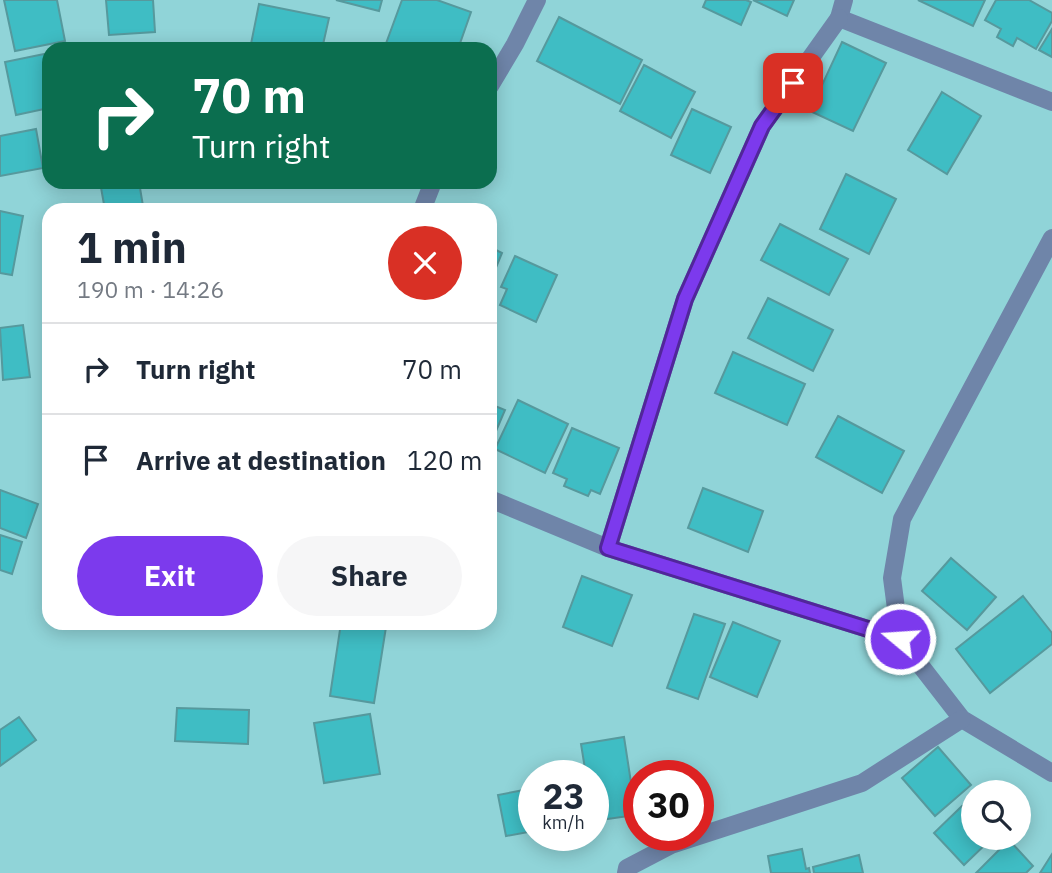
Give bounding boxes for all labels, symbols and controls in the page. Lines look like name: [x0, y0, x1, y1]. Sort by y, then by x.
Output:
pin: [763, 53, 823, 113]
text: 70 m: [192, 63, 306, 126]
icon: arrive: [774, 64, 812, 102]
icon: right: [77, 70, 168, 161]
text: Turn right: [192, 125, 330, 167]
text: 1 min: [77, 220, 187, 275]
button: close: [388, 226, 462, 300]
text: 190 m · 14:26: [77, 274, 224, 304]
icon: right: [77, 350, 115, 388]
text: Turn right: [136, 352, 255, 386]
text: 70 m: [402, 352, 462, 386]
icon: arrive: [77, 441, 115, 479]
text: Arrive at destination: [136, 443, 386, 477]
text: 120 m: [407, 443, 483, 477]
button: Exit: [77, 536, 263, 616]
button: Share: [277, 536, 462, 616]
position arrow: [863, 602, 937, 676]
speed limit sign: 30: [623, 760, 714, 851]
text: 23: [542, 773, 585, 819]
map controls: [961, 780, 1031, 850]
button: search: [961, 780, 1031, 850]
text: km/h: [542, 811, 585, 834]

